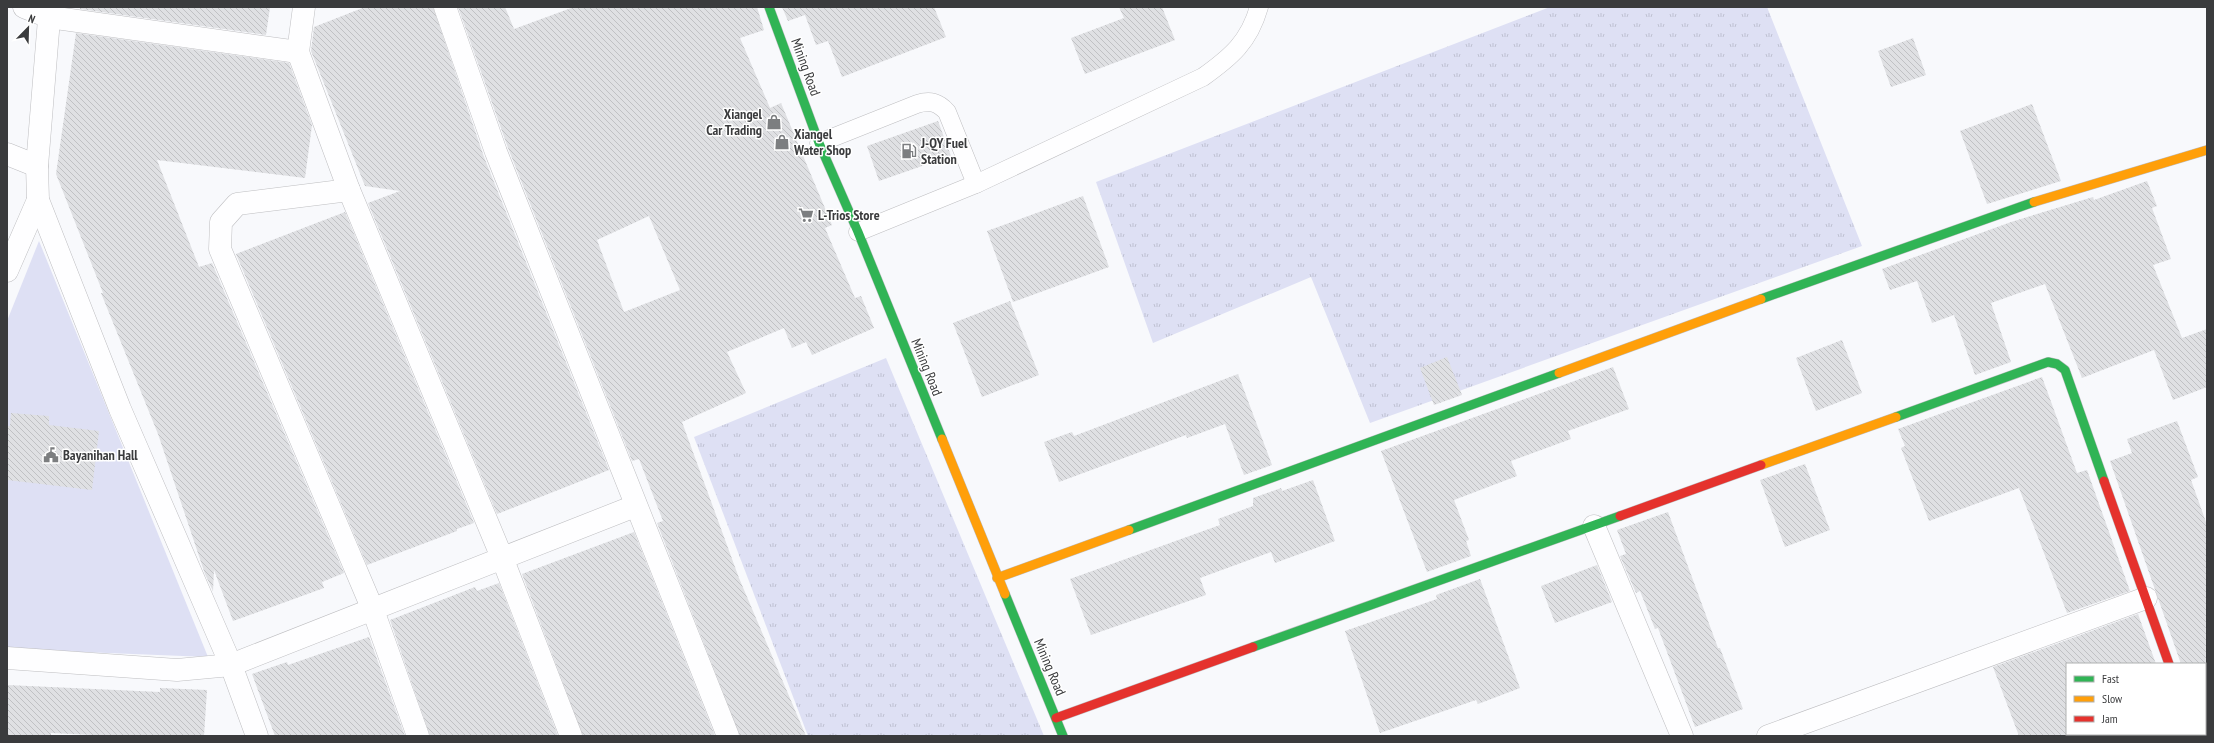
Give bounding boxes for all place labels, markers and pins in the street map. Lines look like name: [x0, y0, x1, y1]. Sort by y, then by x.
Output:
place label: Xiangel Car Trading: [706, 105, 763, 139]
shop icon: Xiangel Car Trading: [765, 113, 783, 131]
place label: Xiangel Water Shop: [793, 125, 851, 159]
shop icon: Xiangel Water Shop: [773, 133, 791, 151]
place label: J-QY Fuel Station: [920, 134, 968, 168]
fuel station icon: J-QY Fuel Station: [900, 142, 918, 160]
supermarket icon: L-Trios Store: [797, 206, 815, 224]
place label: L-Trios Store: [818, 206, 880, 224]
public building icon: Bayanihan Hall: [42, 446, 60, 464]
place label: Bayanihan Hall: [63, 446, 138, 464]

